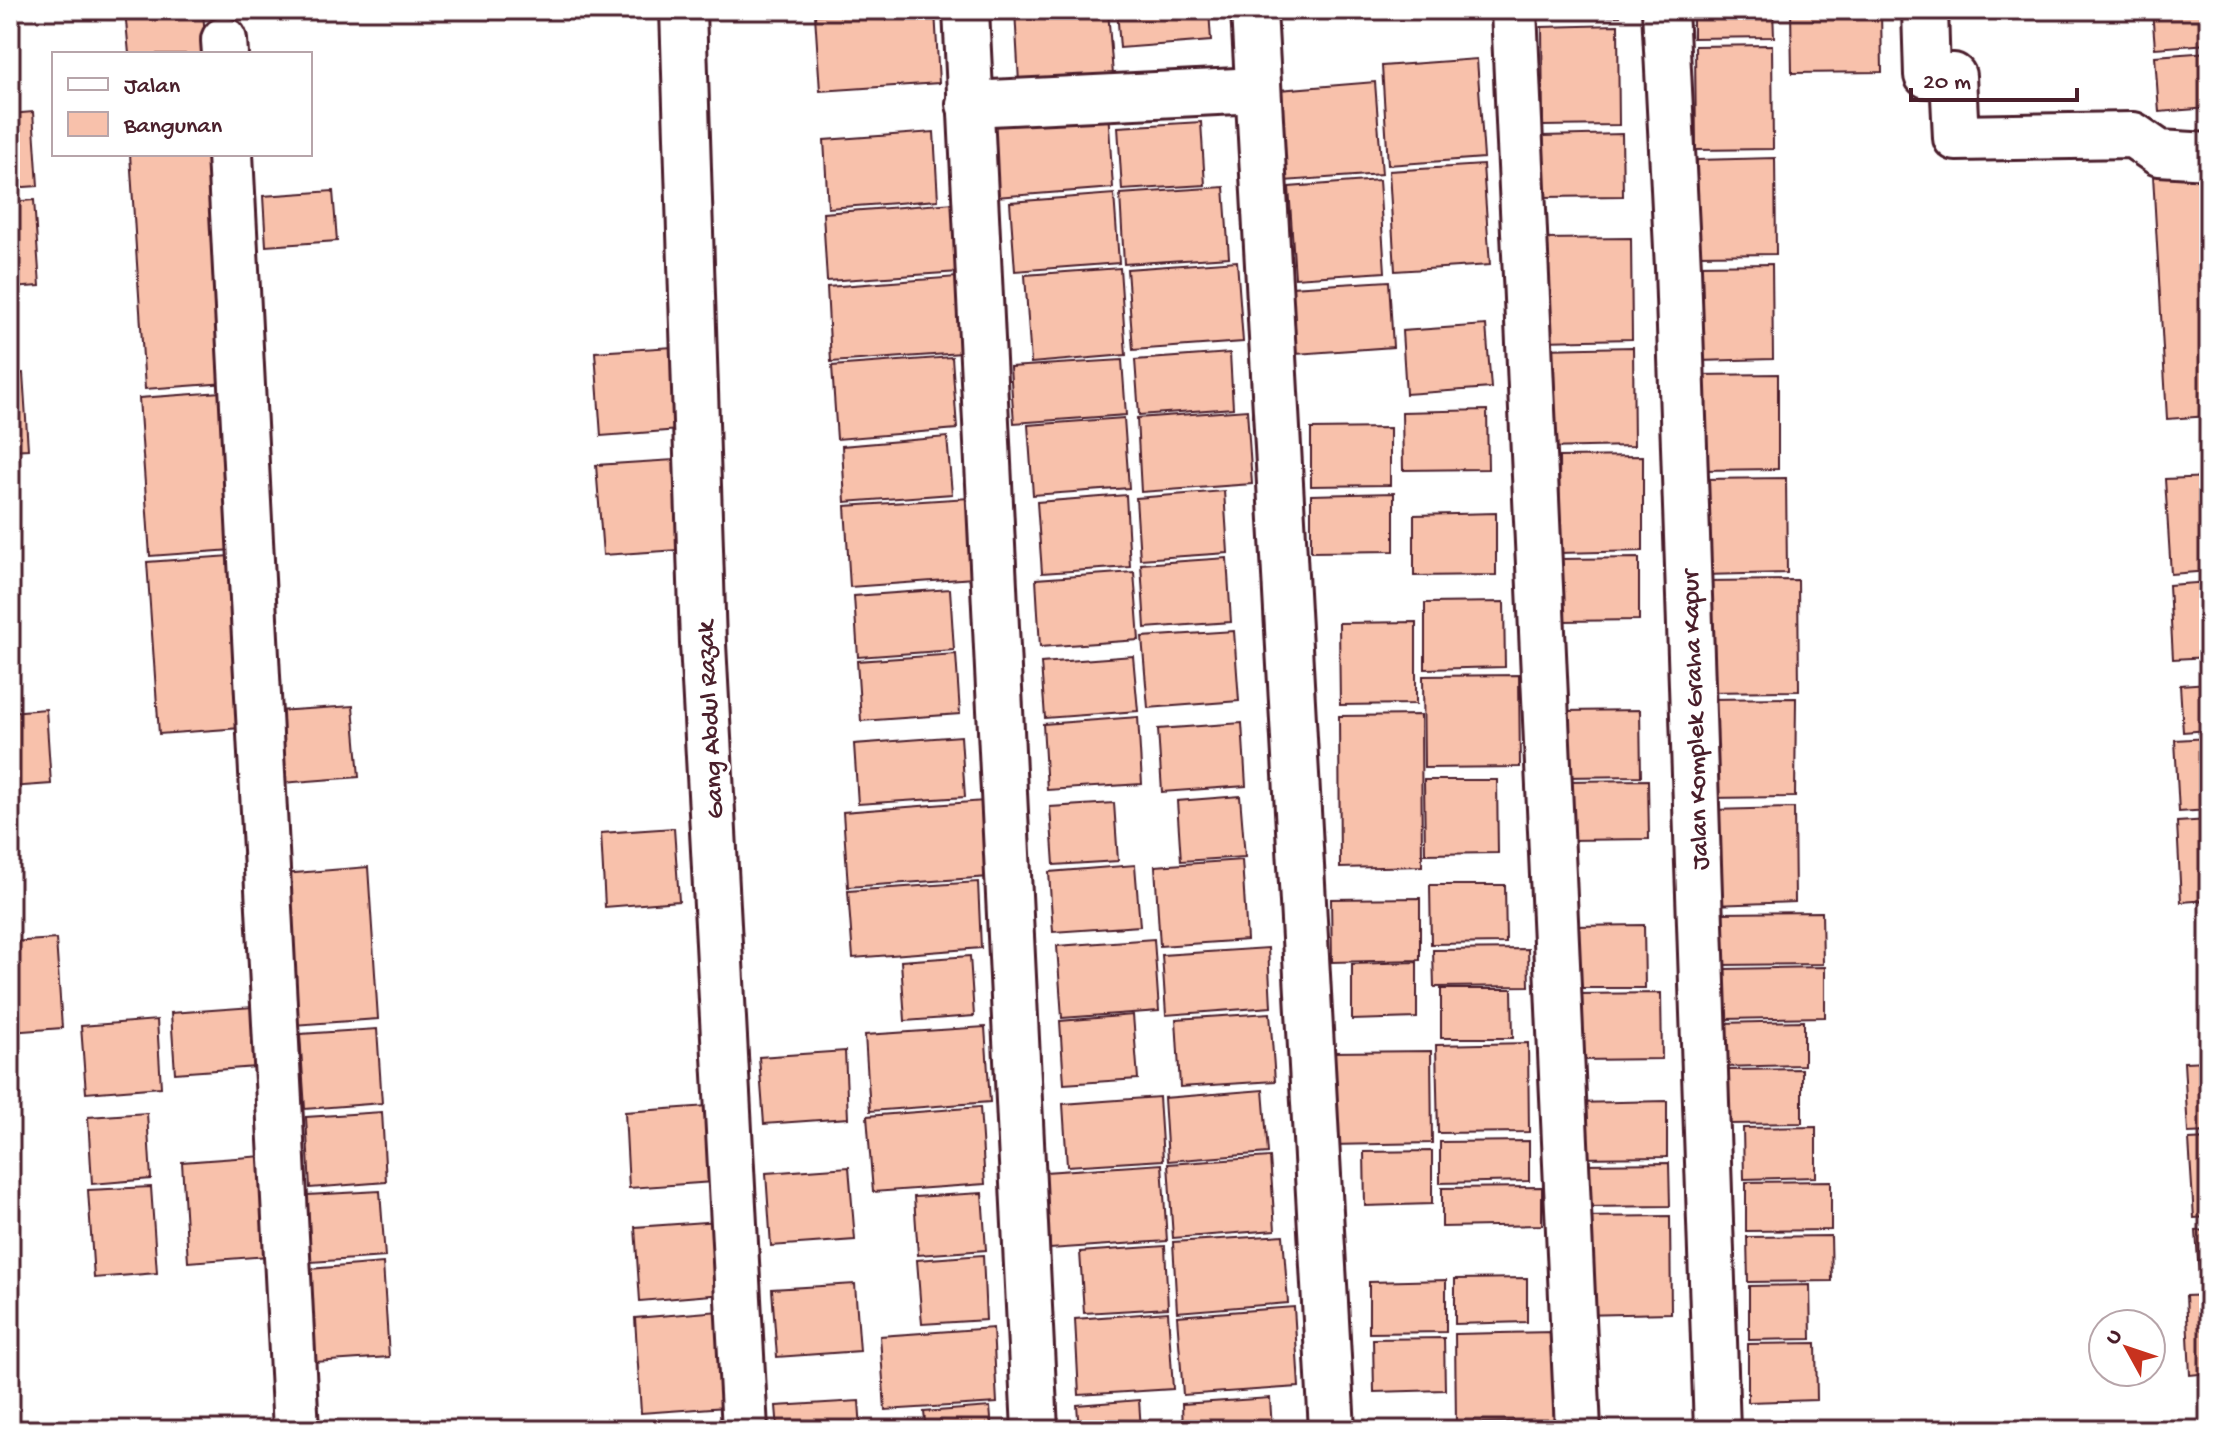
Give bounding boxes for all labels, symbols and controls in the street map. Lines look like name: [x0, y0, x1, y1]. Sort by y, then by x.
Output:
legend: [52, 52, 312, 156]
scale bar: [1911, 52, 2077, 102]
text: 20 m: [1923, 69, 1971, 98]
text: Jalan: [124, 73, 181, 102]
text: Bangunan: [123, 113, 223, 142]
street label: Jalan Komplek Graha Kapur: [1677, 566, 1718, 870]
street label: Gang Abdul Razak: [692, 618, 733, 819]
north arrow: [2087, 1308, 2167, 1388]
text: U: [2101, 1324, 2129, 1351]

